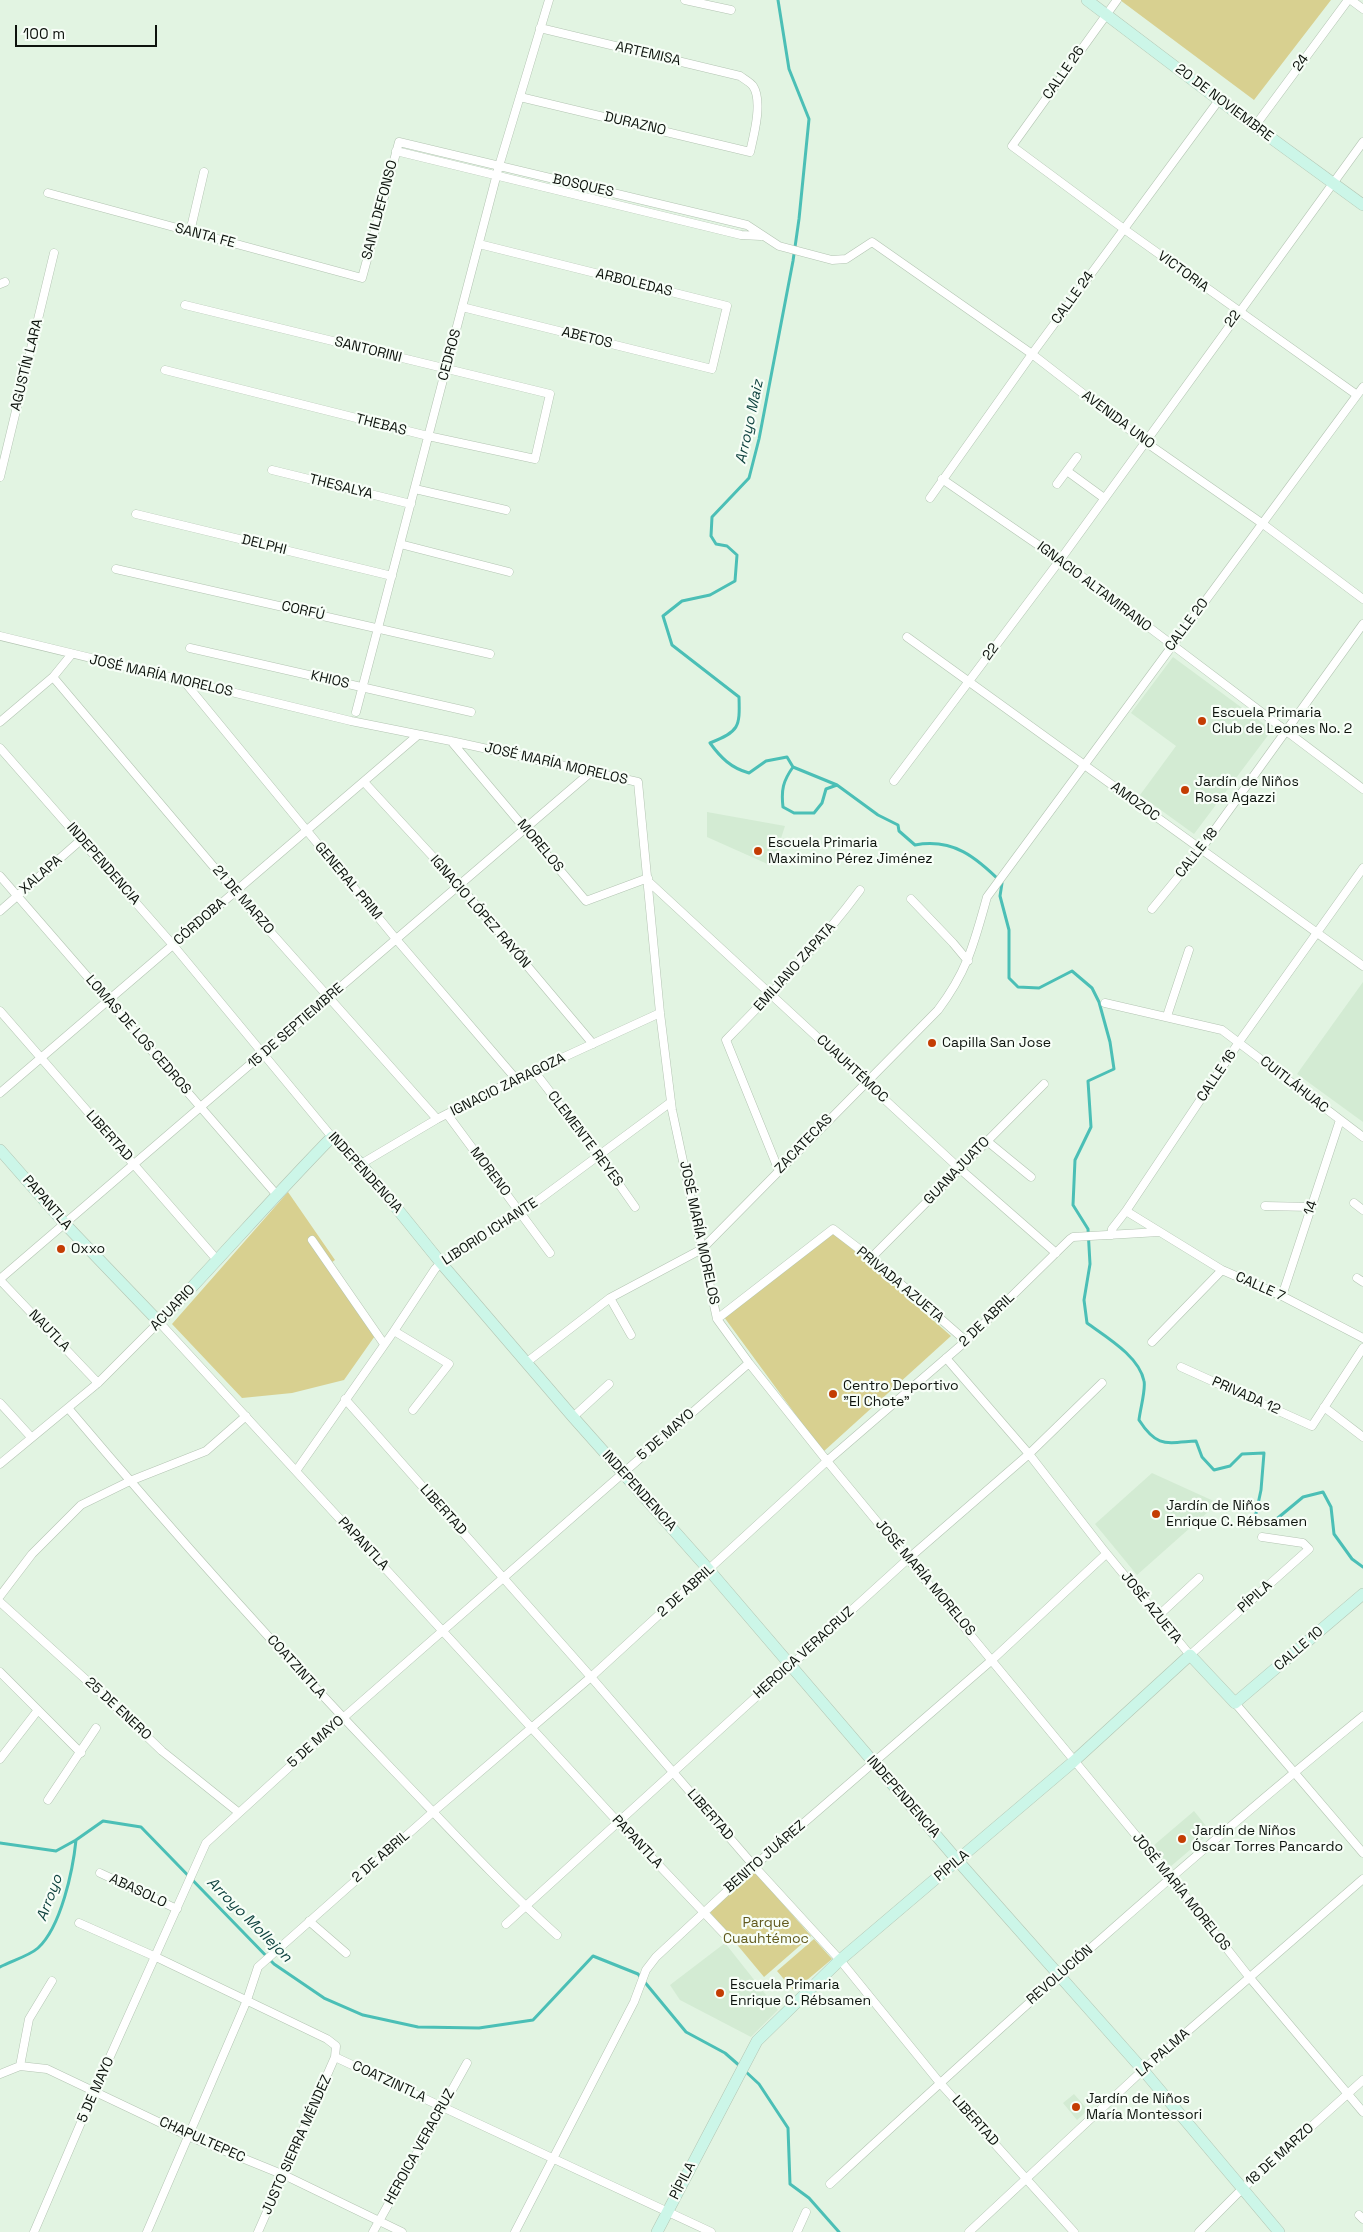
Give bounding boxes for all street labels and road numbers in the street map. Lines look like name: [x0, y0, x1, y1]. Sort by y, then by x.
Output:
street label: ARTEMISA: [614, 38, 682, 70]
street label: CALLE 26: [1039, 43, 1089, 103]
street label: 24: [1289, 51, 1313, 75]
street label: 20 DE NOVIEMBRE: [1172, 61, 1276, 145]
street label: DURAZNO: [602, 109, 668, 139]
street label: SAN ILDEFONSO: [359, 158, 401, 262]
street label: BOSQUES: [551, 171, 615, 201]
street label: SANTA FE: [173, 220, 237, 252]
street label: VICTORIA: [1154, 248, 1212, 296]
street label: ARBOLEDAS: [594, 265, 674, 301]
street label: CALLE 24: [1048, 268, 1098, 328]
street label: 22: [1221, 307, 1245, 331]
street label: AGUSTÍN LARA: [7, 317, 47, 413]
street label: ABETOS: [560, 324, 614, 352]
street label: CEDROS: [435, 327, 465, 383]
street label: SANTORINI: [333, 334, 403, 366]
street label: AVENIDA UNO: [1078, 387, 1158, 453]
street label: THEBAS: [354, 411, 408, 439]
street label: THESALYA: [307, 471, 375, 503]
street label: DELPHI: [240, 531, 288, 559]
street label: IGNACIO ALTAMIRANO: [1033, 538, 1155, 636]
street label: CALLE 20: [1162, 595, 1212, 655]
street label: CORFÚ: [280, 598, 326, 624]
street label: 22: [979, 640, 1003, 664]
street label: JOSÉ MARÍA MORELOS: [88, 651, 234, 701]
street label: KHIOS: [309, 667, 351, 693]
street label: JOSÉ MARÍA MORELOS: [483, 739, 629, 789]
street label: AMOZOC: [1107, 779, 1163, 825]
street label: MORELOS: [513, 816, 567, 876]
street label: INDEPENDENCIA: [63, 820, 143, 908]
street label: CALLE 18: [1172, 825, 1222, 881]
street label: GENERAL PRIM: [311, 839, 385, 923]
street label: XALAPA: [16, 852, 66, 898]
street label: IGNACIO LÓPEZ RAYÓN: [426, 852, 534, 972]
street label: 21 DE MARZO: [209, 862, 277, 938]
street label: CÓRDOBA: [171, 895, 229, 949]
street label: EMILIANO ZAPATA: [751, 919, 839, 1015]
street label: LOMAS DE LOS CEDROS: [82, 972, 194, 1098]
street label: 15 DE SEPTIEMBRE: [245, 980, 347, 1072]
street label: CUAUHTÉMOC: [813, 1032, 891, 1106]
street label: CALLE 16: [1194, 1047, 1240, 1105]
street label: IGNACIO ZARAGOZA: [448, 1050, 568, 1120]
street label: CUITLÁHUAC: [1256, 1053, 1332, 1117]
street label: CLEMENTE REYES: [544, 1088, 626, 1190]
street label: LIBERTAD: [82, 1107, 136, 1165]
street label: ZACATECAS: [772, 1111, 836, 1177]
street label: INDEPENDENCIA: [324, 1129, 406, 1217]
street label: GUANAJUATO: [920, 1134, 994, 1208]
street label: MORENO: [466, 1144, 514, 1200]
street label: JOSÉ MARÍA MORELOS: [676, 1160, 722, 1306]
street label: PAPANTLA: [19, 1172, 75, 1234]
street label: LIBORIO ICHANTE: [439, 1195, 541, 1269]
street label: 14: [1301, 1198, 1321, 1218]
street label: PRIVADA AZUETA: [853, 1244, 947, 1326]
street label: CALLE 7: [1233, 1269, 1287, 1305]
street label: ACUARIO: [147, 1282, 199, 1334]
street label: 2 DE ABRIL: [956, 1289, 1018, 1351]
street label: NAUTLA: [25, 1306, 73, 1356]
street label: PRIVADA 12: [1209, 1373, 1283, 1419]
street label: 5 DE MAYO: [634, 1406, 698, 1464]
street label: INDEPENDENCIA: [598, 1447, 680, 1535]
street label: LIBERTAD: [416, 1481, 470, 1539]
street label: PAPANTLA: [334, 1514, 392, 1574]
street label: JOSÉ MARÍA MORELOS: [871, 1516, 979, 1640]
street label: 2 DE ABRIL: [654, 1561, 718, 1621]
street label: JOSÉ AZUETA: [1117, 1569, 1185, 1647]
street label: PÍPILA: [1234, 1577, 1276, 1617]
street label: HEROICA VERACRUZ: [750, 1604, 858, 1702]
street label: CALLE 10: [1271, 1623, 1327, 1675]
street label: COATZINTLA: [263, 1632, 329, 1702]
street label: 25 DE ENERO: [81, 1674, 155, 1744]
street label: 5 DE MAYO: [284, 1712, 348, 1772]
street label: INDEPENDENCIA: [863, 1753, 943, 1841]
street label: LIBERTAD: [683, 1786, 737, 1844]
street label: PAPANTLA: [608, 1812, 666, 1872]
street label: BENITO JUÁREZ: [721, 1817, 809, 1897]
street label: 2 DE ABRIL: [349, 1827, 413, 1887]
street label: JOSÉ MARÍA MORELOS: [1128, 1830, 1234, 1954]
street label: PÍPILA: [931, 1847, 973, 1885]
street label: ABASOLO: [107, 1870, 169, 1912]
street label: REVOLUCIÓN: [1023, 1942, 1097, 2008]
street label: LA PALMA: [1133, 2025, 1193, 2081]
street label: 5 DE MAYO: [74, 2055, 118, 2125]
street label: COATZINTLA: [349, 2058, 429, 2106]
street label: JUSTO SIERRA MÉNDEZ: [259, 2073, 335, 2217]
street label: HEROICA VERACRUZ: [381, 2086, 459, 2208]
street label: LIBERTAD: [948, 2092, 1002, 2150]
street label: CHAPULTEPEC: [156, 2114, 248, 2166]
street label: 18 DE MARZO: [1242, 2120, 1318, 2190]
street label: PÍPILA: [666, 2159, 700, 2203]

